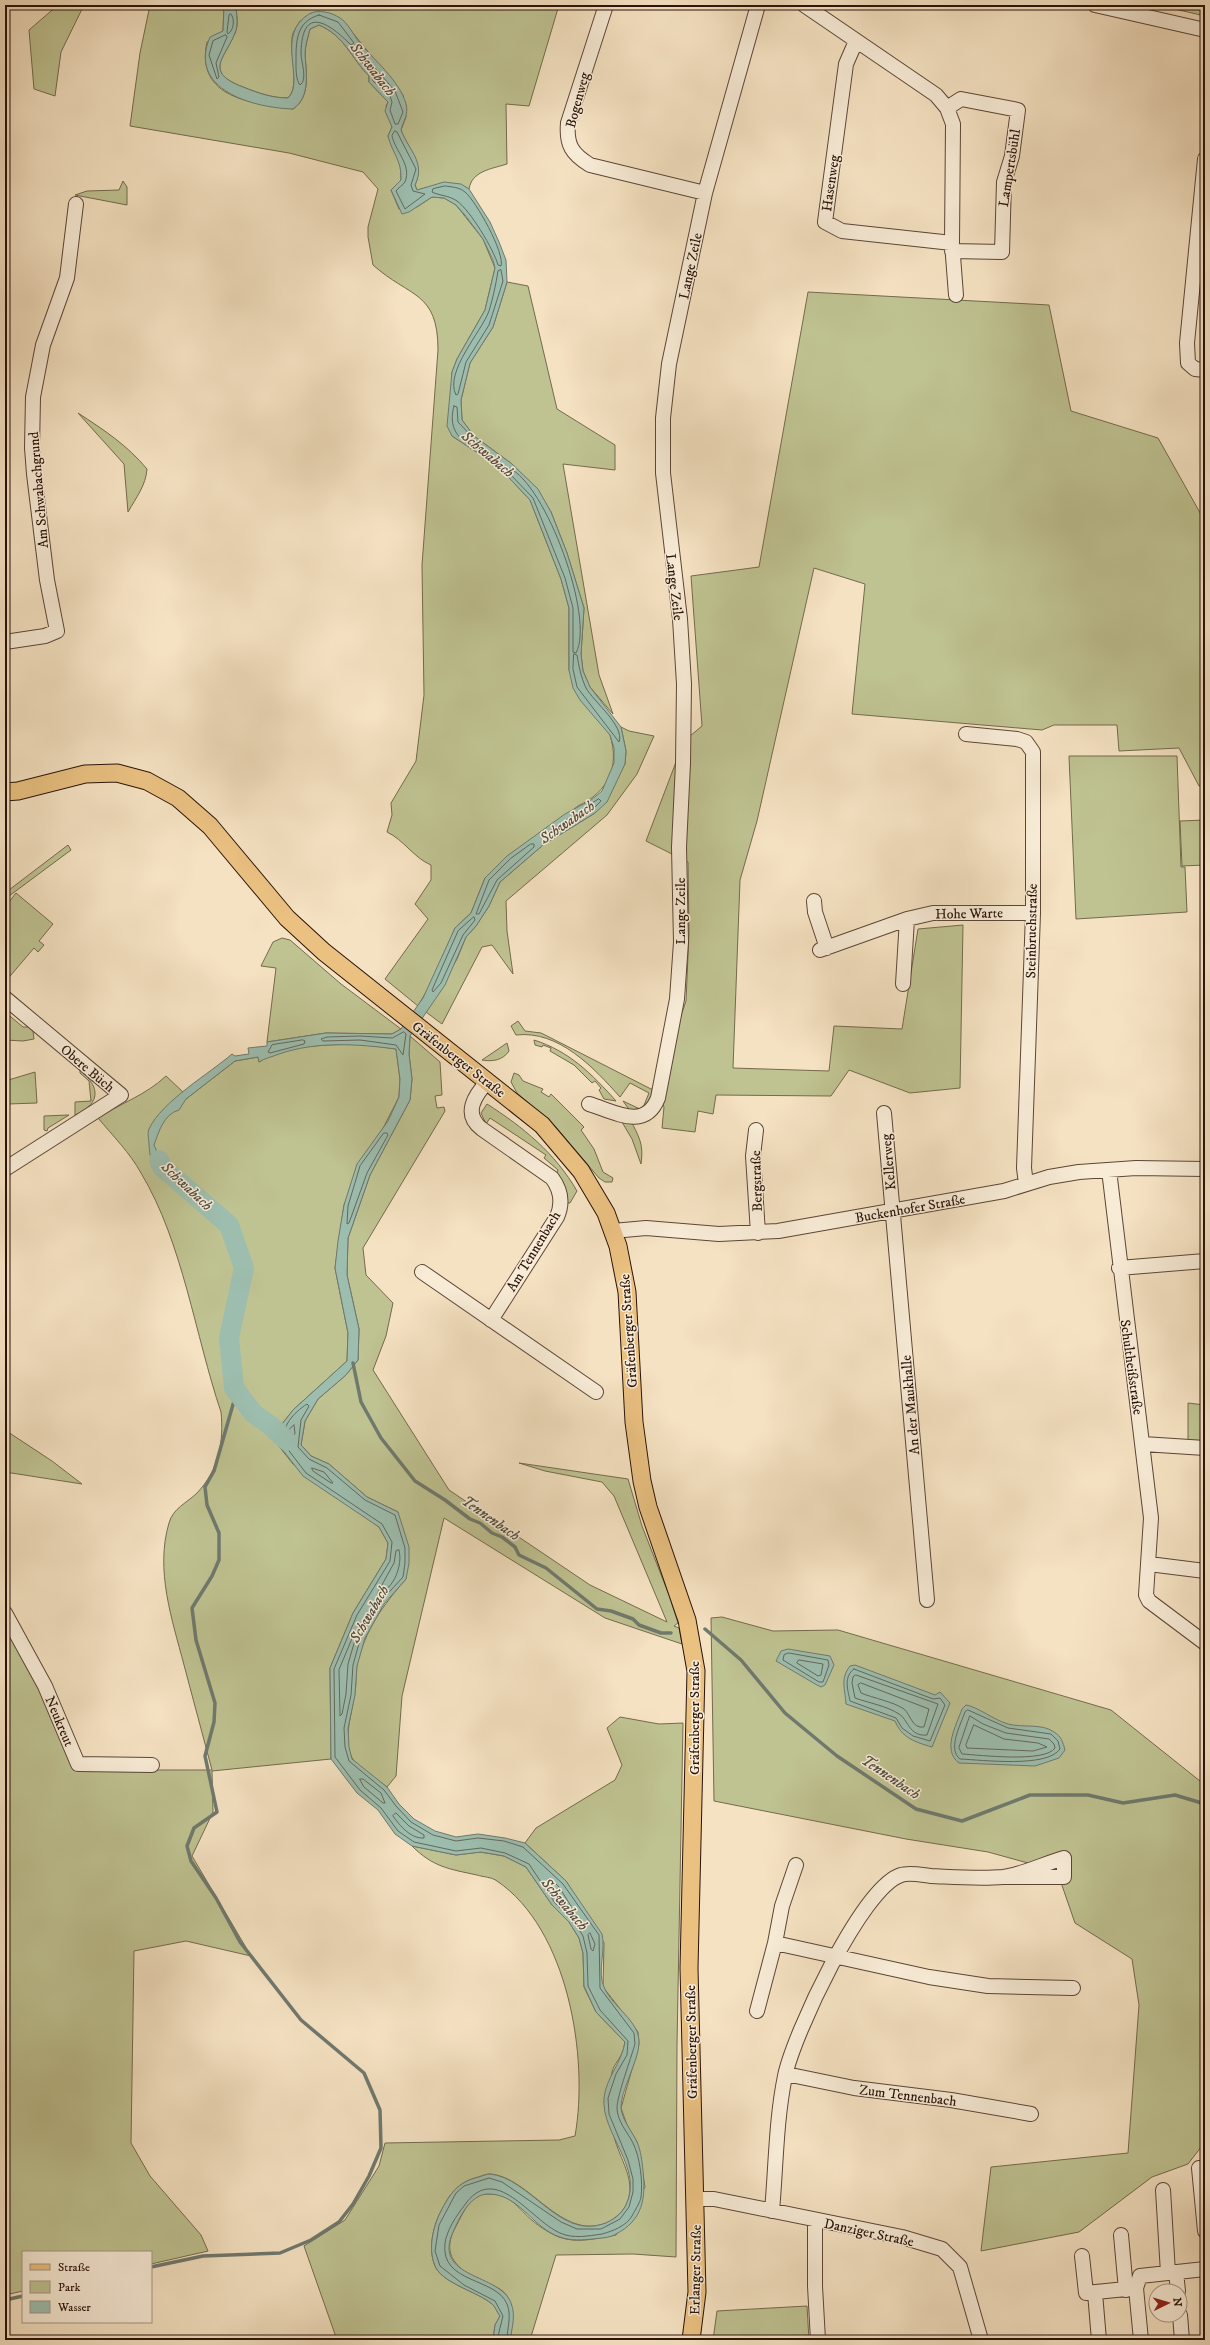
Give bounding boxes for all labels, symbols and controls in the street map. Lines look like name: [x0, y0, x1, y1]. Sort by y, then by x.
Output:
water label: Schwabach: [345, 38, 400, 100]
street label: Bogenweg: [562, 70, 594, 130]
street label: Lampertsbühl: [995, 127, 1025, 208]
street label: Hasenweg: [818, 153, 844, 213]
street label: Lange Zeile: [675, 231, 707, 301]
water label: Schwabach: [457, 426, 518, 482]
street label: Am Schwabachgrund: [25, 431, 53, 549]
street label: Lange Zeile: [661, 553, 687, 622]
water label: Schwabach: [535, 796, 599, 849]
street label: Lange Zeile: [672, 877, 690, 945]
street label: Steinbruchstraße: [1022, 883, 1042, 979]
street label: Hohe Warte: [935, 904, 1003, 924]
street label: Gräfenberger Straße: [408, 1018, 509, 1102]
street label: Obere Büch: [57, 1041, 119, 1097]
street label: Kellerweg: [878, 1133, 900, 1191]
street label: Bergstraße: [747, 1150, 767, 1212]
water label: Schwabach: [156, 1157, 216, 1215]
street label: Buckenhofer Straße: [854, 1190, 967, 1228]
street label: Am Tennenbach: [503, 1207, 565, 1295]
street label: Gräfenberger Straße: [616, 1273, 642, 1388]
street label: Schultheißstraße: [1115, 1318, 1147, 1416]
street label: An der Maukhalle: [898, 1354, 924, 1456]
water label: Tennenbach: [458, 1491, 524, 1545]
water label: Schwabach: [345, 1582, 394, 1647]
street label: Gräfenberger Straße: [686, 1661, 704, 1775]
street label: Neukreut: [40, 1693, 78, 1750]
water label: Tennenbach: [858, 1751, 924, 1804]
water label: Schwabach: [536, 1873, 592, 1935]
street label: Gräfenberger Straße: [682, 1985, 702, 2099]
street label: Zum Tennenbach: [858, 2081, 958, 2111]
street label: Danziger Straße: [822, 2215, 916, 2251]
street label: Erlanger Straße: [686, 2224, 706, 2315]
legend: [22, 2251, 152, 2323]
text: Straße: [58, 2260, 90, 2275]
text: Park: [58, 2280, 80, 2295]
north arrow: [1148, 2283, 1188, 2323]
text: N: [1170, 2297, 1184, 2307]
text: Wasser: [57, 2300, 91, 2315]

